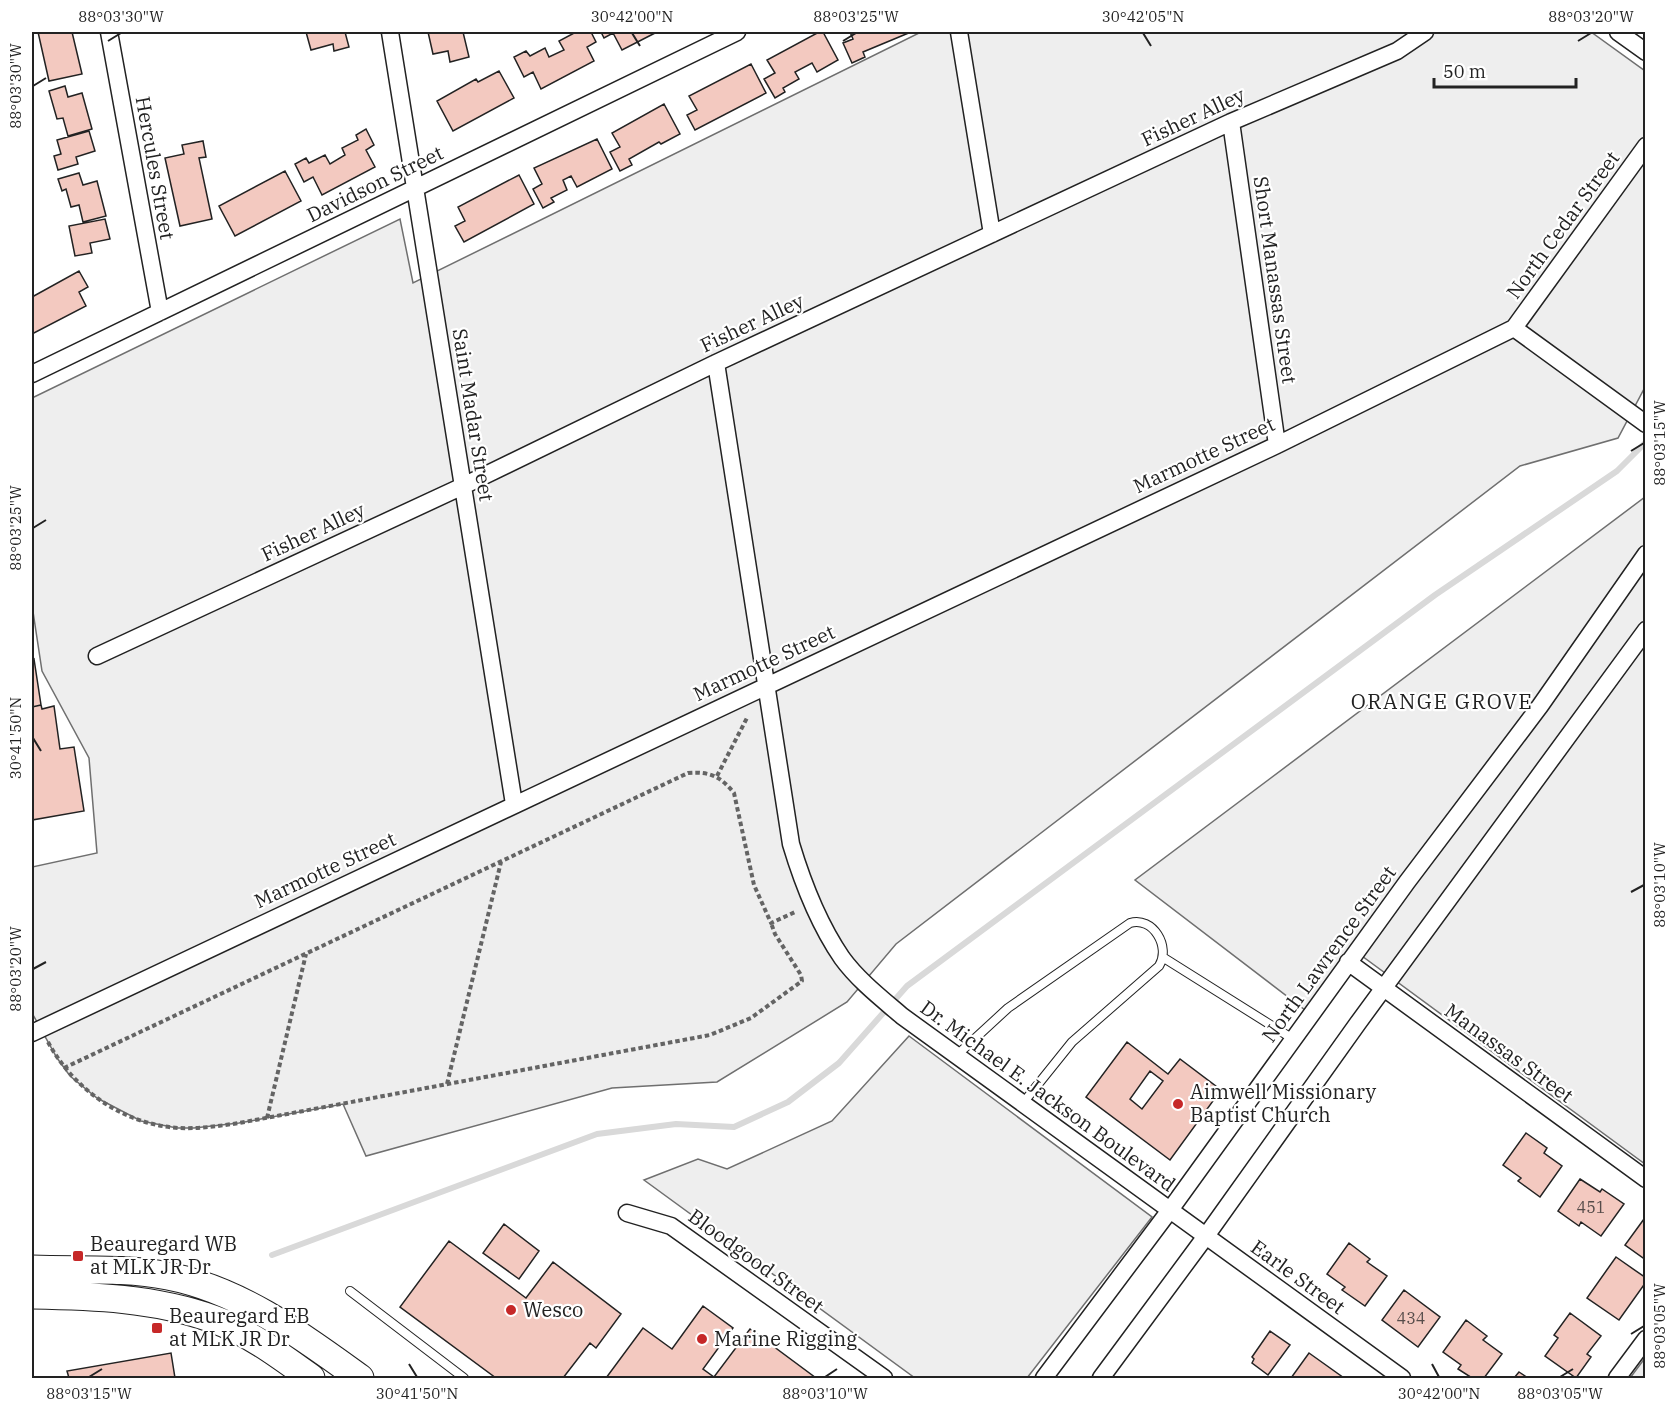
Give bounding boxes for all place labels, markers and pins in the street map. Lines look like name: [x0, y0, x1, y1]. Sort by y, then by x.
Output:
place label: Aimwell Missionary Baptist Church: [1190, 1078, 1377, 1128]
marker: Aimwell Missionary Baptist Church: [1171, 1097, 1185, 1111]
place label: Beauregard WB at MLK JR Dr: [90, 1230, 237, 1280]
marker: Beauregard WB at MLK JR Dr: [71, 1249, 85, 1263]
place label: Wesco: [523, 1296, 583, 1323]
place label: Beauregard EB at MLK JR Dr: [169, 1302, 310, 1352]
marker: Wesco: [504, 1303, 518, 1317]
marker: Beauregard EB at MLK JR Dr: [150, 1321, 164, 1335]
place label: Marine Rigging: [714, 1325, 857, 1352]
marker: Marine Rigging: [695, 1332, 709, 1346]

